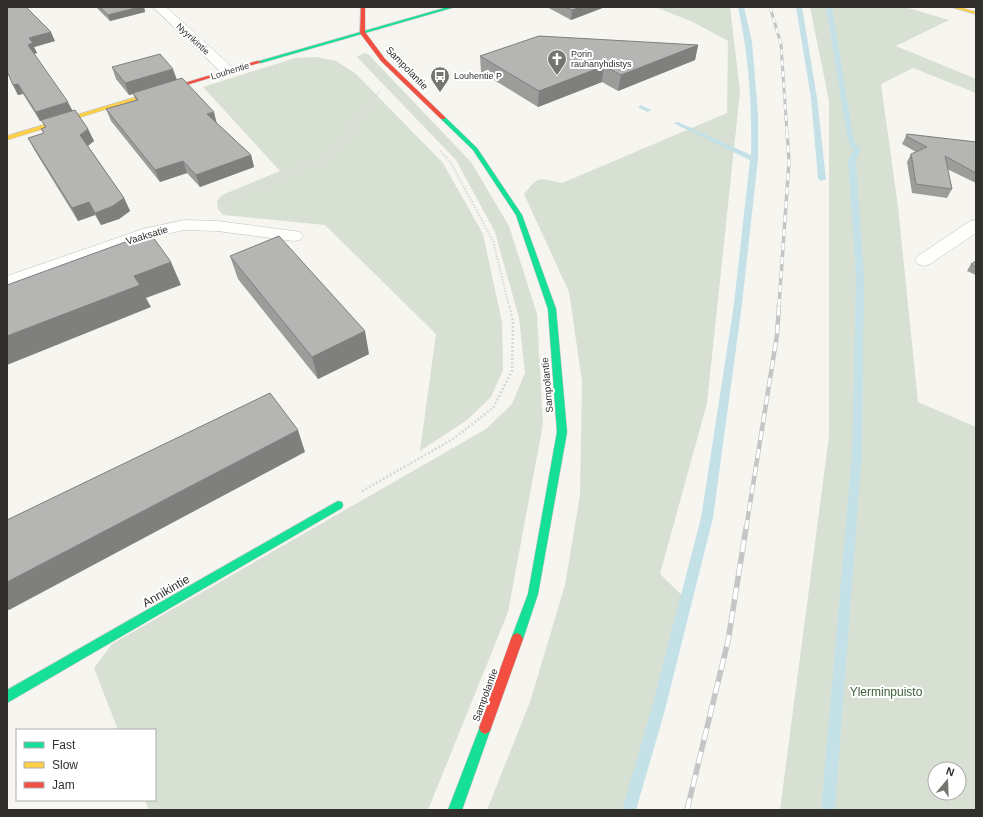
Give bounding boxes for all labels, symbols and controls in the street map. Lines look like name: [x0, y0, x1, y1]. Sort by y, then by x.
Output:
street label: Nyyrikintie: [174, 21, 212, 57]
street label: Sampolantie: [384, 44, 431, 92]
church icon: Porin rauhanyhdistys: [546, 48, 568, 76]
place label: Porin rauhanyhdistys: [571, 49, 632, 69]
street label: Louhentie: [210, 60, 250, 82]
bus stop icon: Louhentie P: [429, 65, 451, 93]
place label: Louhentie P: [454, 71, 502, 81]
street label: Vaaksatie: [125, 223, 170, 247]
street label: Sampolantie: [539, 356, 555, 413]
street label: Annikintie: [140, 572, 192, 610]
street label: Sampolantie: [470, 667, 500, 723]
park label: Ylerminpuisto: [850, 685, 923, 699]
legend: [16, 729, 156, 801]
text: Fast: [52, 738, 76, 752]
text: Slow: [52, 758, 78, 772]
north arrow: [927, 761, 967, 801]
text: N: [945, 765, 956, 779]
text: Jam: [52, 778, 75, 792]

